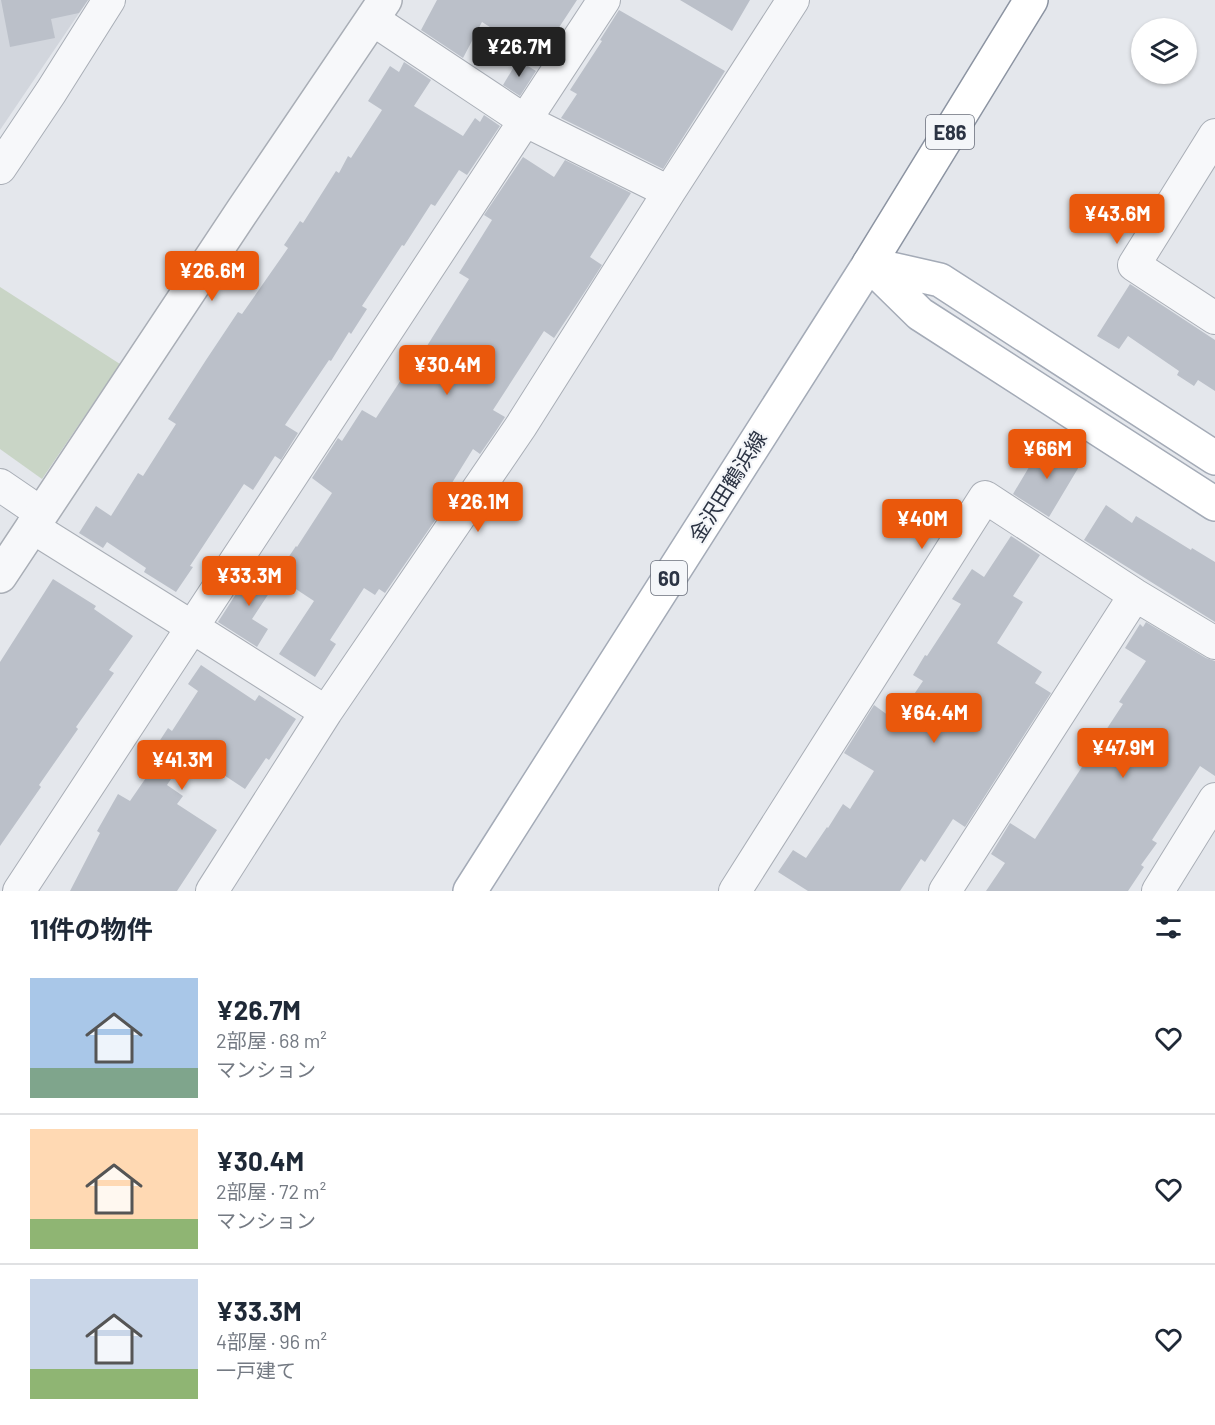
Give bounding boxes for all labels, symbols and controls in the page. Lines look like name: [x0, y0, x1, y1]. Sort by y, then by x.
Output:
map controls: [1131, 18, 1197, 84]
button: layers: [1131, 18, 1197, 84]
pin: ¥26.7M: [470, 27, 568, 78]
text: ¥26.7M: [486, 34, 552, 58]
road number: E86: [926, 115, 974, 149]
pin: ¥43.6M: [1068, 194, 1166, 245]
text: ¥43.6M: [1083, 201, 1151, 225]
pin: ¥26.6M: [163, 251, 261, 302]
text: ¥26.6M: [179, 258, 245, 282]
pin: ¥30.4M: [398, 345, 496, 396]
text: ¥30.4M: [413, 352, 481, 376]
street label: 金沢田鶴浜線: [683, 426, 771, 546]
pin: ¥66M: [1011, 429, 1083, 480]
text: ¥66M: [1022, 436, 1072, 460]
pin: ¥26.1M: [429, 482, 527, 533]
text: ¥26.1M: [447, 489, 509, 513]
pin: ¥40M: [886, 499, 958, 550]
text: ¥40M: [896, 506, 948, 530]
pin: ¥33.3M: [200, 556, 298, 607]
road number: 60: [651, 561, 687, 595]
text: ¥33.3M: [216, 563, 282, 587]
pin: ¥64.4M: [885, 693, 983, 744]
text: ¥64.4M: [900, 700, 968, 724]
pin: ¥47.9M: [1074, 728, 1172, 779]
text: ¥47.9M: [1091, 735, 1155, 759]
pin: ¥41.3M: [133, 740, 231, 791]
text: ¥41.3M: [151, 747, 213, 771]
icon: filters: [1152, 911, 1185, 944]
text: 11件の物件: [30, 913, 153, 944]
text: ¥26.7M: [216, 994, 301, 1025]
icon: home: [78, 1002, 150, 1074]
icon: heart: [1152, 1022, 1185, 1055]
text: 2部屋 · 68 m²: [216, 1028, 327, 1052]
text: マンション: [216, 1057, 316, 1081]
text: ¥30.4M: [216, 1145, 304, 1176]
icon: home: [78, 1153, 150, 1225]
icon: heart: [1152, 1173, 1185, 1206]
text: 2部屋 · 72 m²: [216, 1179, 326, 1203]
text: マンション: [216, 1208, 316, 1232]
text: ¥33.3M: [216, 1295, 302, 1326]
icon: home: [78, 1303, 150, 1375]
icon: heart: [1152, 1323, 1185, 1356]
text: 4部屋 · 96 m²: [216, 1329, 327, 1353]
text: 一戸建て: [216, 1358, 296, 1382]

